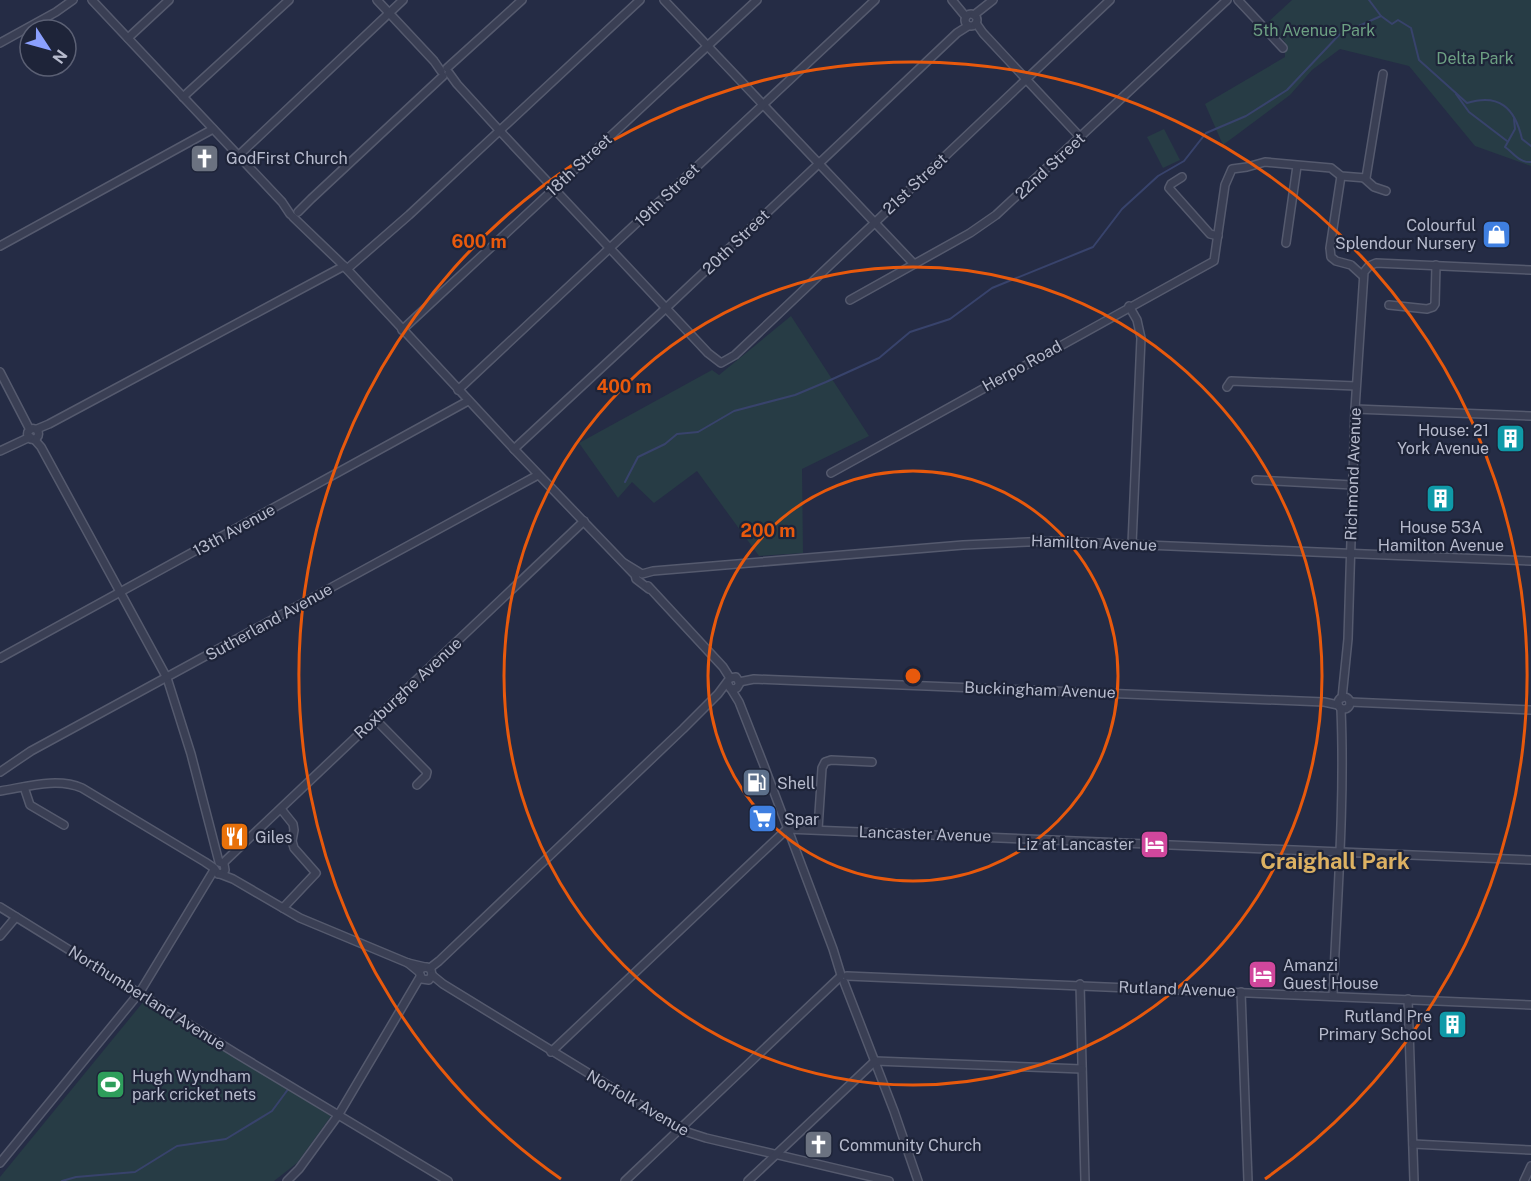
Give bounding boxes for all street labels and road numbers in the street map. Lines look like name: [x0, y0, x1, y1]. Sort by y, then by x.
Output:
street label: 22nd Street: [1011, 129, 1089, 203]
street label: 18th Street: [542, 130, 616, 200]
street label: 21st Street: [879, 149, 951, 219]
street label: 19th Street: [631, 159, 703, 231]
street label: 20th Street: [699, 206, 773, 278]
street label: Herpo Road: [979, 336, 1065, 396]
street label: Richmond Avenue: [1341, 407, 1365, 541]
street label: 13th Avenue: [190, 500, 278, 560]
street label: Hamilton Avenue: [1031, 531, 1157, 555]
street label: Sutherland Avenue: [202, 579, 336, 665]
street label: Roxburghe Avenue: [350, 633, 466, 743]
street label: Buckingham Avenue: [964, 678, 1116, 702]
street label: Lancaster Avenue: [858, 822, 992, 846]
street label: Northumberland Avenue: [65, 942, 229, 1054]
street label: Rutland Avenue: [1118, 977, 1236, 1001]
street label: Norfolk Avenue: [583, 1066, 693, 1140]

